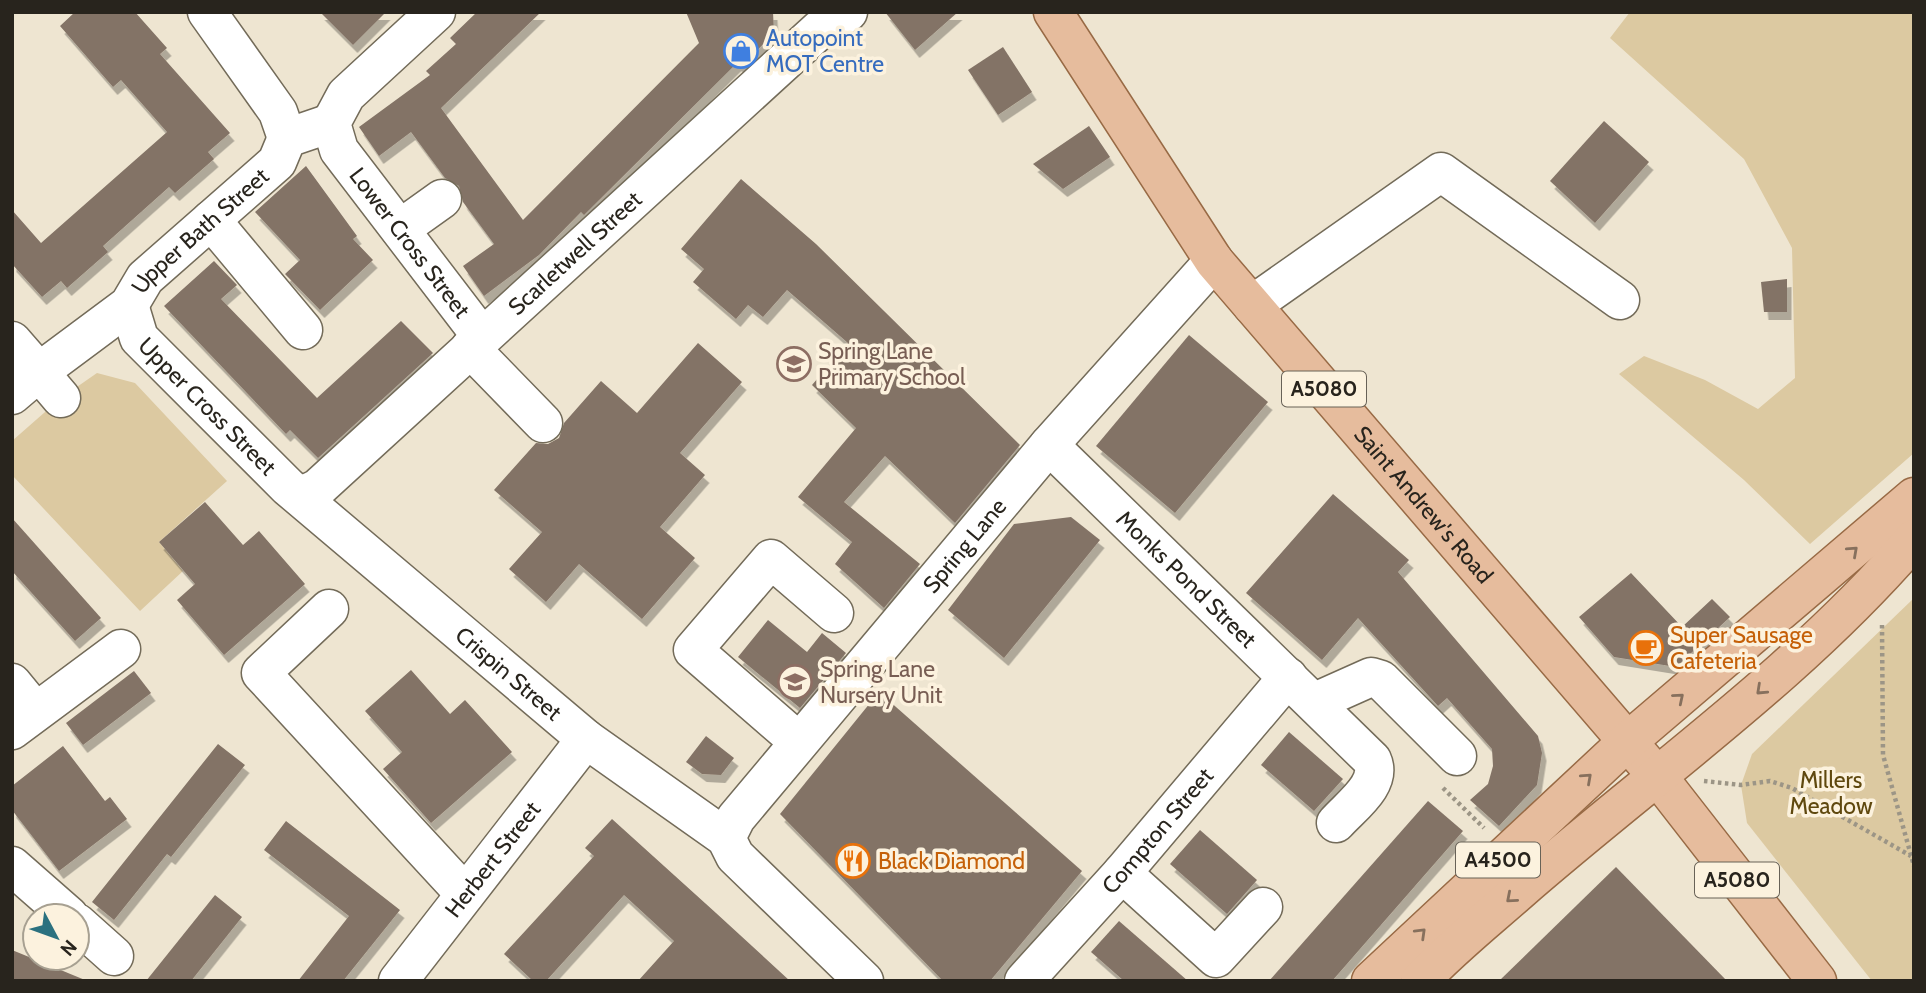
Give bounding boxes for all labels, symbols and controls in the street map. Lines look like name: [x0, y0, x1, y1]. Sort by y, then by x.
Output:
place label: Autopoint MOT Centre: [766, 24, 884, 78]
shop icon: Autopoint MOT Centre: [722, 32, 760, 70]
street label: Upper Bath Street: [125, 162, 275, 298]
street label: Lower Cross Street: [344, 162, 476, 324]
street label: Scarletwell Street: [503, 185, 648, 321]
street label: Upper Cross Street: [133, 332, 282, 481]
place label: Spring Lane Primary School: [818, 337, 966, 391]
school or university icon: Spring Lane Primary School: [775, 345, 813, 383]
road number: A5080: [1282, 372, 1366, 406]
street label: Saint Andrew's Road: [1348, 420, 1499, 589]
street label: Spring Lane: [917, 492, 1012, 599]
street label: Monks Pond Street: [1111, 505, 1262, 654]
one-way arrow: [1844, 547, 1857, 559]
street label: Crispin Street: [450, 621, 568, 727]
place label: Super Sausage Cafeteria: [1670, 621, 1813, 675]
cafe icon: Super Sausage Cafeteria: [1627, 629, 1665, 667]
place label: Spring Lane Nursery Unit: [820, 655, 943, 709]
school or university icon: Spring Lane Nursery Unit: [776, 663, 814, 701]
one-way arrow: [1756, 682, 1769, 695]
one-way arrow: [1672, 694, 1684, 707]
street label: Compton Street: [1096, 762, 1219, 900]
park label: Millers Meadow: [1789, 766, 1873, 820]
one-way arrow: [1579, 774, 1592, 787]
street label: Herbert Street: [439, 796, 546, 923]
restaurant icon: Black Diamond: [834, 842, 872, 880]
road number: A4500: [1456, 842, 1540, 878]
place label: Black Diamond: [878, 847, 1025, 875]
road number: A5080: [1695, 862, 1779, 898]
one-way arrow: [1506, 890, 1519, 902]
north arrow: [21, 902, 91, 972]
one-way arrow: [1412, 929, 1425, 942]
text: N: [55, 935, 82, 960]

